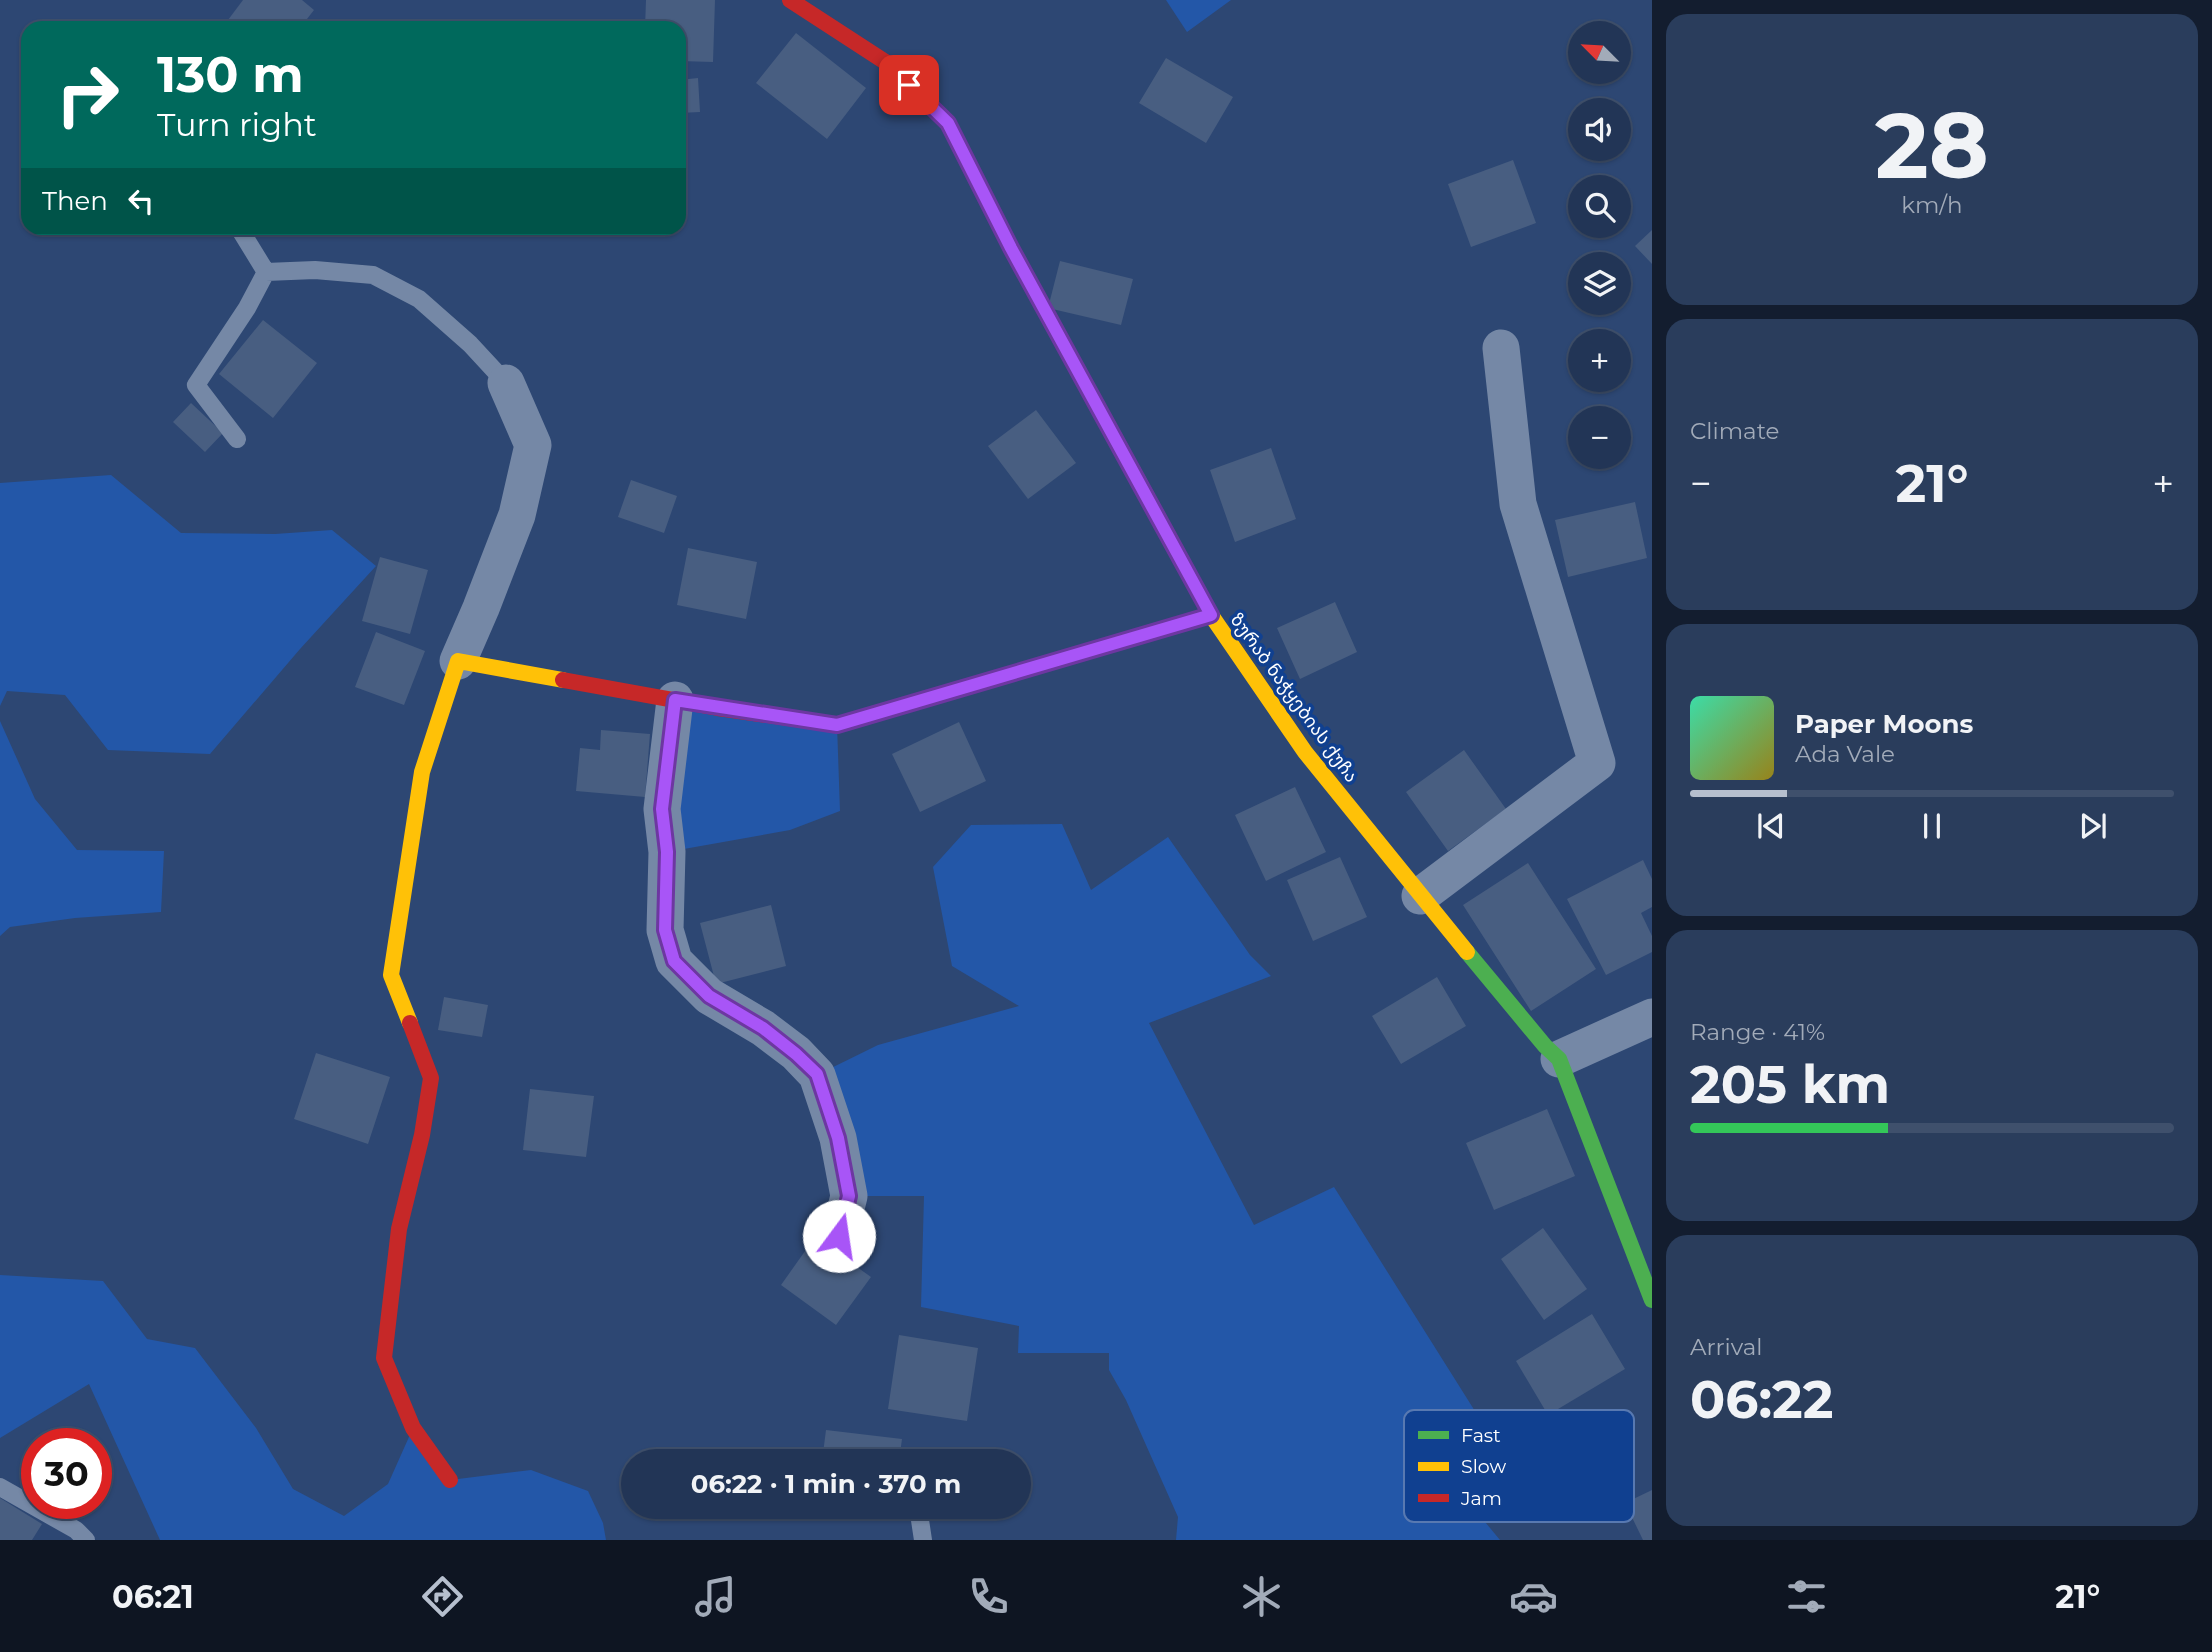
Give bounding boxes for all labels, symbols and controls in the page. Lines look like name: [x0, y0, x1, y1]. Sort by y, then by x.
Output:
north arrow: [1568, 21, 1631, 84]
map controls: [1568, 21, 1631, 469]
text: 130 m: [157, 45, 304, 104]
icon: right: [42, 49, 133, 140]
pin: [879, 55, 939, 115]
icon: arrive: [890, 66, 928, 104]
text: 28: [1875, 90, 1989, 201]
button: sound: [1568, 98, 1631, 161]
text: Turn right: [157, 105, 317, 144]
button: search: [1568, 175, 1631, 238]
icon: left: [122, 182, 160, 220]
text: Then: [42, 185, 108, 217]
text: km/h: [1901, 191, 1963, 219]
button: layers: [1568, 252, 1631, 315]
button: +: [1568, 329, 1631, 392]
button: −: [1568, 406, 1631, 469]
text: Climate: [1690, 417, 1779, 445]
text: 21°: [1896, 452, 1968, 515]
text: −: [1690, 460, 1712, 507]
text: +: [2152, 460, 2174, 507]
street label: ზურაბ ნაჭყებიას ქუჩა: [1225, 609, 1363, 787]
text: Paper Moons: [1795, 708, 1973, 740]
text: Ada Vale: [1795, 740, 1895, 768]
icon: previous: [1752, 807, 1790, 845]
icon: pause: [1913, 807, 1951, 845]
icon: next: [2074, 807, 2112, 845]
text: Range · 41%: [1690, 1018, 1825, 1046]
text: 205 km: [1690, 1053, 1890, 1116]
position arrow: [802, 1199, 876, 1273]
text: Arrival: [1690, 1333, 1763, 1361]
text: 06:22: [1690, 1368, 1833, 1431]
legend: [1404, 1410, 1634, 1522]
text: Fast: [1461, 1424, 1501, 1447]
speed limit sign: 30: [21, 1428, 112, 1519]
text: Slow: [1461, 1455, 1506, 1478]
text: 06:22 · 1 min · 370 m: [691, 1468, 961, 1500]
text: Jam: [1460, 1487, 1502, 1510]
icon: directions: [418, 1572, 467, 1621]
icon: music: [691, 1572, 740, 1621]
icon: phone: [964, 1572, 1013, 1621]
icon: climate: [1237, 1572, 1286, 1621]
icon: car: [1509, 1572, 1558, 1621]
icon: filters: [1782, 1572, 1831, 1621]
text: 06:21: [112, 1577, 194, 1616]
text: 21°: [2055, 1577, 2100, 1616]

